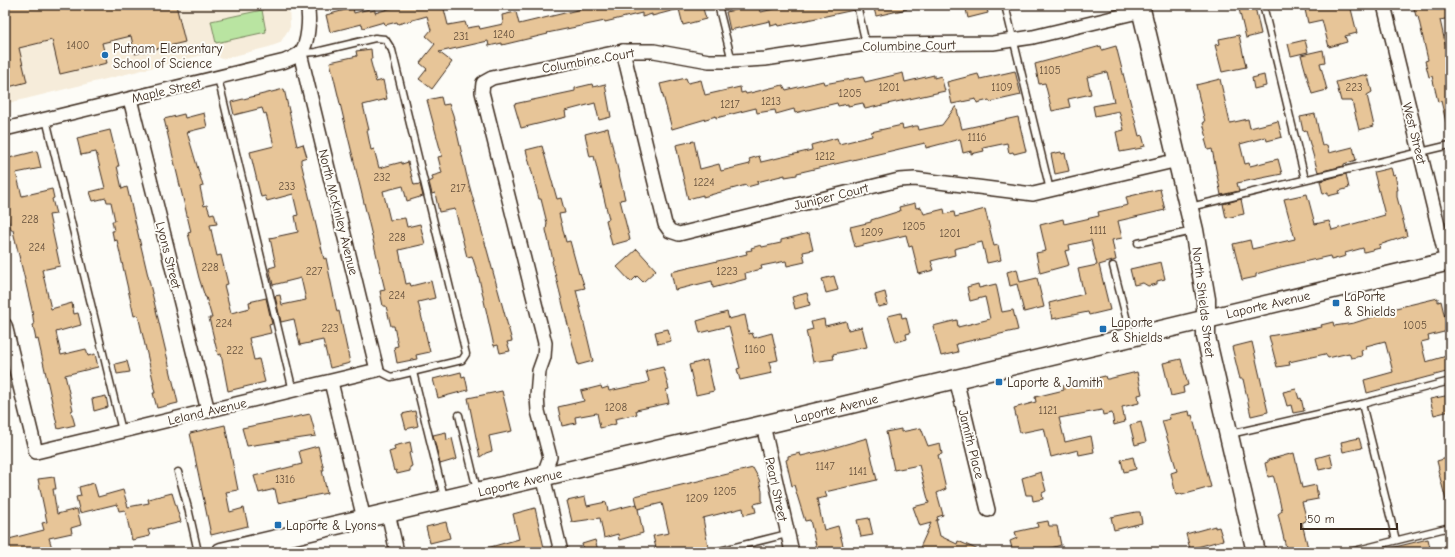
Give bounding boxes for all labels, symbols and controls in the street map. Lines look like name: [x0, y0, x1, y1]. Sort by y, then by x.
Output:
house number: 1240: [493, 28, 515, 41]
house number: 231: [453, 30, 469, 43]
street label: Columbine Court: [862, 37, 957, 54]
house number: 1400: [66, 39, 90, 52]
place label: Putnam Elementary School of Science: [113, 41, 222, 71]
street label: Columbine Court: [541, 45, 637, 76]
marker: Putnam Elementary School of Science: [100, 50, 110, 60]
house number: 1105: [1039, 64, 1061, 77]
street label: Maple Street: [130, 75, 204, 106]
house number: 1201: [878, 81, 900, 94]
house number: 1109: [991, 81, 1013, 94]
house number: 223: [1345, 81, 1363, 94]
house number: 1205: [839, 87, 861, 100]
house number: 1213: [761, 95, 781, 108]
house number: 1217: [720, 98, 740, 111]
street label: West Street: [1400, 101, 1430, 167]
house number: 1116: [967, 131, 987, 144]
street label: North McKinley Avenue: [316, 148, 362, 277]
house number: 1212: [815, 150, 835, 163]
house number: 232: [373, 171, 391, 184]
house number: 1224: [693, 176, 715, 189]
house number: 233: [279, 180, 295, 193]
street label: Juniper Court: [792, 180, 871, 213]
house number: 217: [450, 182, 466, 195]
house number: 228: [21, 213, 39, 226]
street label: Lyons Street: [153, 220, 184, 291]
house number: 1205: [903, 220, 925, 233]
house number: 1111: [1089, 224, 1107, 237]
house number: 1209: [861, 226, 883, 239]
house number: 1201: [939, 227, 961, 240]
house number: 228: [388, 231, 406, 244]
house number: 224: [29, 241, 45, 254]
street label: North Shields Street: [1189, 246, 1218, 359]
house number: 228: [201, 261, 219, 274]
house number: 227: [306, 265, 322, 278]
house number: 1223: [716, 265, 738, 278]
street label: Laporte Avenue: [1225, 287, 1312, 321]
house number: 224: [389, 289, 405, 302]
place label: LaPorte & Shields: [1344, 289, 1395, 319]
marker: LaPorte & Shields: [1331, 298, 1341, 308]
place label: Laporte & Shields: [1111, 315, 1162, 345]
house number: 224: [216, 317, 232, 330]
house number: 1005: [1403, 319, 1427, 332]
house number: 223: [321, 322, 339, 335]
marker: Laporte & Shields: [1098, 324, 1108, 334]
house number: 1160: [744, 343, 766, 356]
house number: 222: [226, 344, 244, 357]
place label: Laporte & Jamith: [1007, 375, 1103, 390]
marker: Laporte & Jamith: [994, 377, 1004, 387]
street label: Laporte Avenue: [793, 391, 880, 426]
street label: Leland Avenue: [166, 395, 248, 428]
house number: 1208: [605, 401, 628, 414]
house number: 1121: [1039, 404, 1057, 417]
street label: Jamith Place: [956, 408, 987, 481]
street label: Pearl Street: [762, 456, 791, 524]
house number: 1147: [815, 460, 835, 473]
street label: Laporte Avenue: [477, 465, 564, 499]
house number: 1141: [849, 465, 867, 478]
house number: 1316: [275, 473, 295, 486]
house number: 1205: [714, 485, 736, 498]
house number: 1209: [686, 492, 708, 505]
scale bar: [1301, 505, 1397, 531]
text: 50 m: [1307, 512, 1335, 526]
place label: Laporte & Lyons: [286, 518, 376, 533]
marker: Laporte & Lyons: [273, 520, 283, 530]

